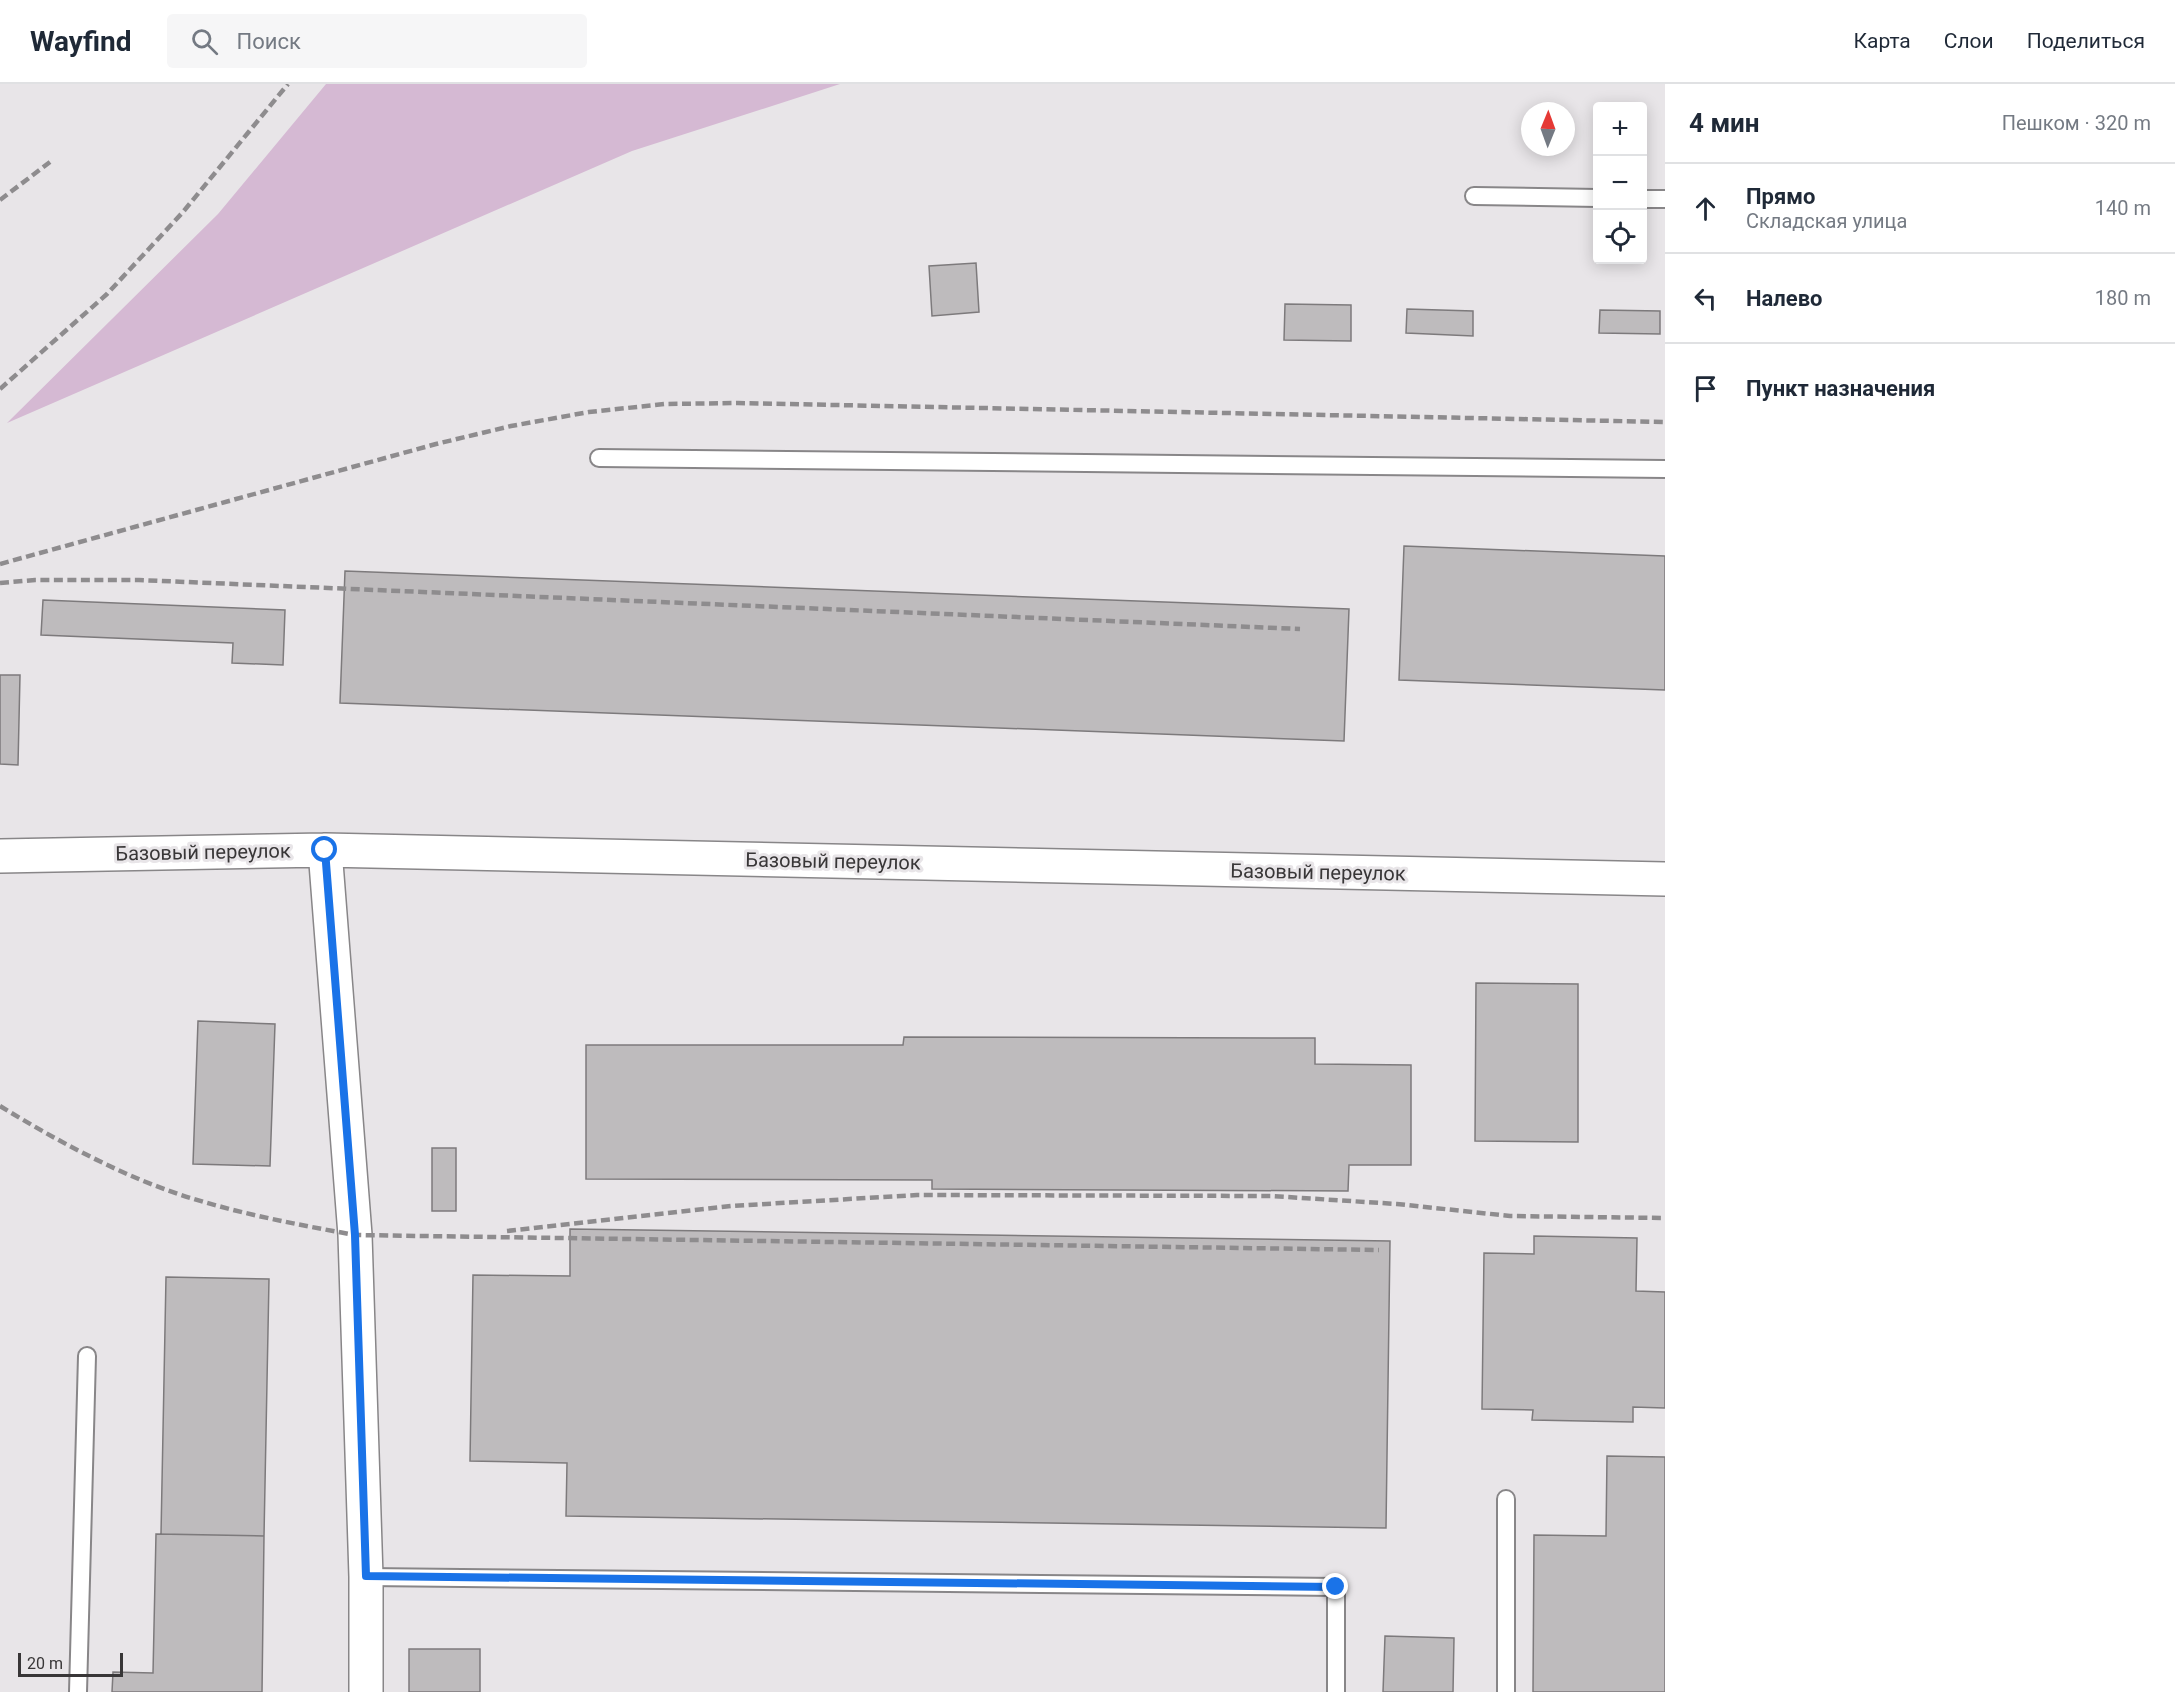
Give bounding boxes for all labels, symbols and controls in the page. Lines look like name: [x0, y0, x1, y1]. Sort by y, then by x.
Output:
search box: [167, 14, 587, 68]
text: Wayfind: [30, 25, 131, 58]
icon: search: [188, 25, 221, 58]
text: Поиск: [236, 29, 301, 54]
text: Карта: [1854, 29, 1911, 53]
text: Слои: [1944, 29, 1994, 53]
text: Поделиться: [2027, 29, 2145, 53]
north arrow: [1521, 102, 1575, 156]
map controls: [1593, 102, 1647, 264]
button: +: [1593, 102, 1647, 156]
text: 4 мин: [1689, 108, 1760, 138]
text: Пешком · 320 m: [2002, 111, 2151, 135]
button: −: [1593, 156, 1647, 210]
text: Прямо: [1746, 184, 1815, 209]
icon: ahead: [1689, 192, 1722, 225]
text: 140 m: [2095, 196, 2151, 220]
text: Складская улица: [1746, 209, 1907, 233]
button: locate: [1593, 210, 1647, 264]
icon: left: [1689, 282, 1722, 315]
text: Налево: [1746, 286, 1823, 311]
text: 180 m: [2095, 286, 2151, 310]
icon: arrive: [1689, 372, 1722, 405]
text: Пункт назначения: [1746, 376, 1935, 401]
route start: [311, 836, 337, 862]
street label: Базовый переулок: [115, 838, 291, 866]
street label: Базовый переулок: [745, 847, 921, 875]
street label: Базовый переулок: [1230, 858, 1406, 886]
route end: [1322, 1573, 1348, 1599]
scale bar: [18, 1650, 123, 1678]
text: 20 m: [27, 1654, 63, 1673]

